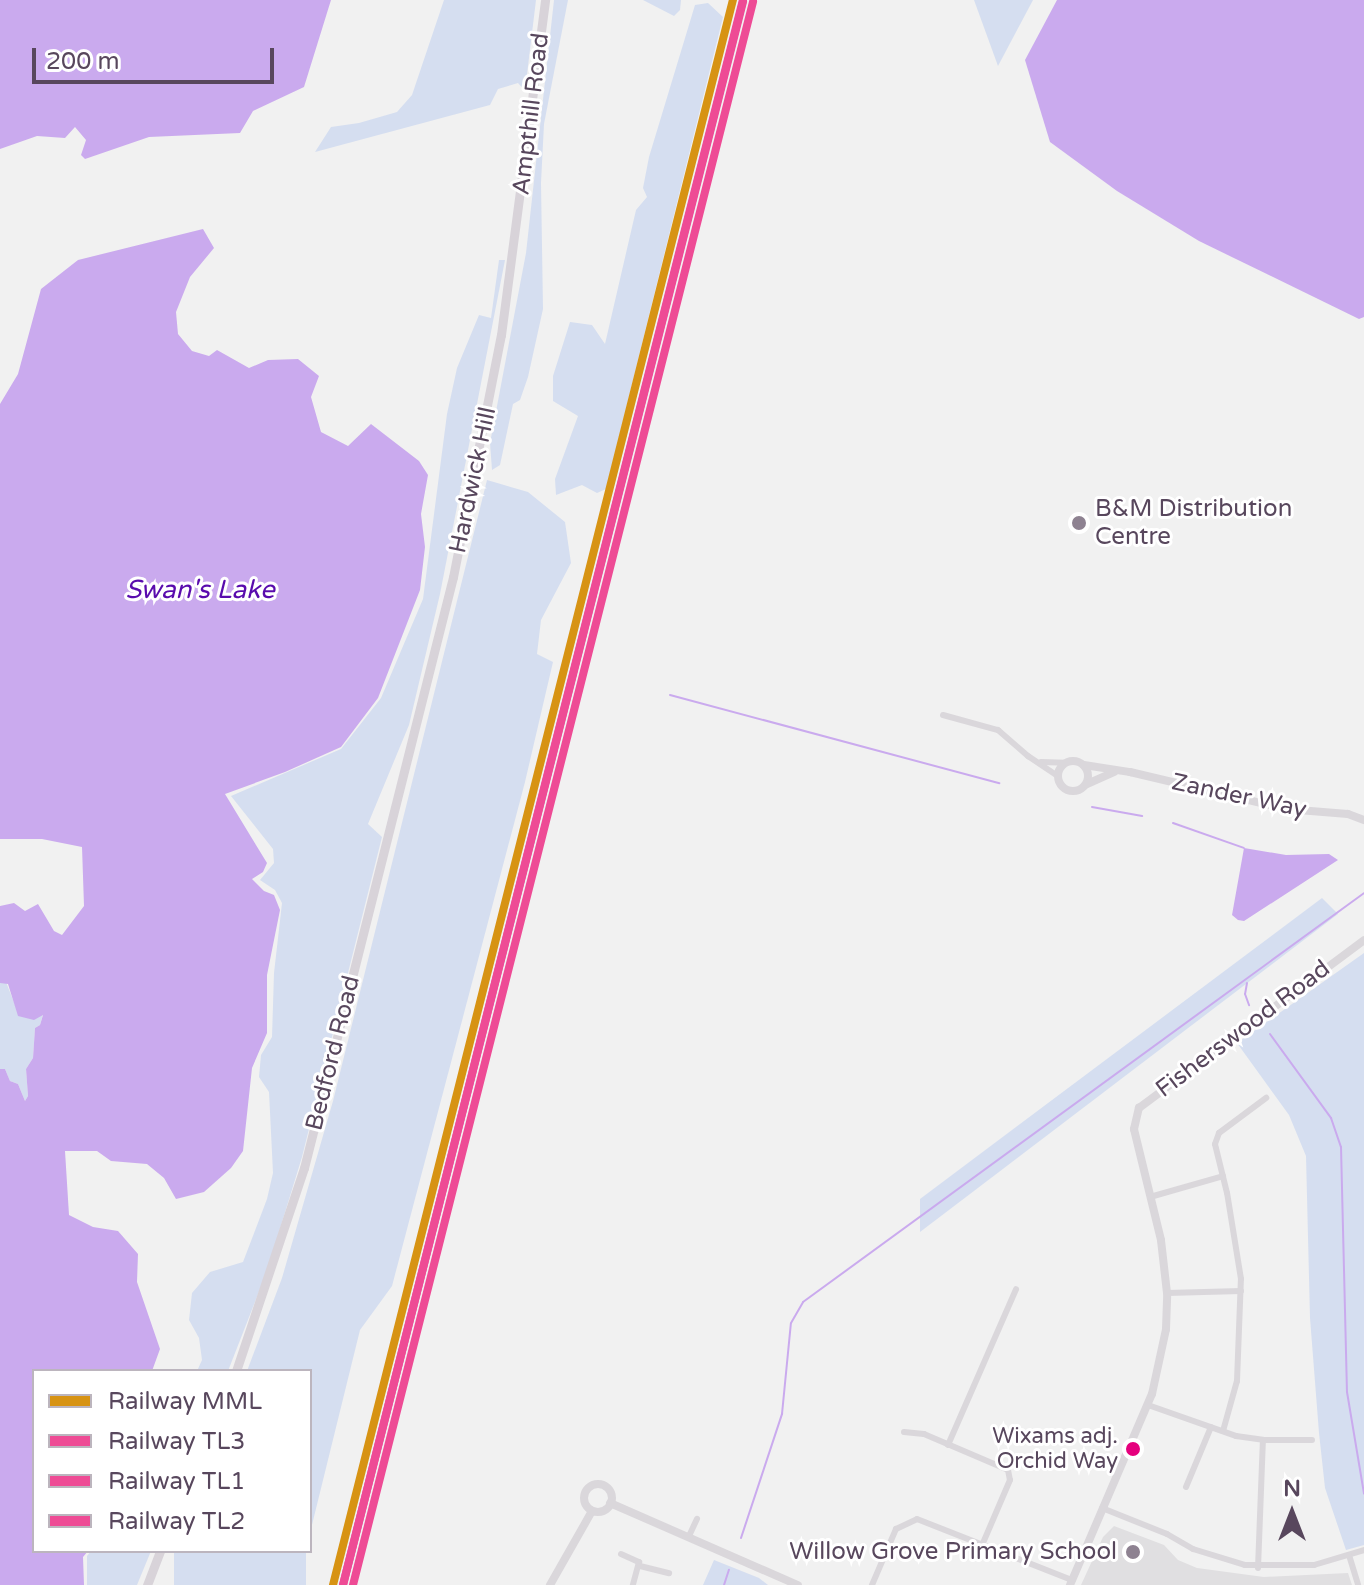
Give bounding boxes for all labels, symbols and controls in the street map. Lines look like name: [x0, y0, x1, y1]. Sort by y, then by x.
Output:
street label: Ampthill Road: [507, 31, 555, 197]
scale bar: [36, 32, 278, 82]
text: 200 m: [46, 47, 120, 76]
street label: Hardwick Hill: [443, 404, 503, 556]
place label: B&M Distribution Centre: [1095, 495, 1292, 551]
marker: B&M Distribution Centre: [1070, 514, 1088, 532]
water label: Swan's Lake: [125, 574, 275, 606]
street label: Zander Way: [1169, 768, 1309, 824]
street label: Fisherswood Road: [1150, 954, 1336, 1104]
street label: Bedford Road: [300, 972, 366, 1134]
legend: [32, 1369, 312, 1553]
text: Railway MML: [108, 1387, 262, 1416]
place label: Wixams adj. Orchid Way: [992, 1423, 1118, 1474]
text: Railway TL3: [108, 1427, 245, 1456]
marker: Wixams adj. Orchid Way: [1125, 1441, 1141, 1457]
text: Railway TL1: [108, 1467, 245, 1496]
north arrow: [1252, 1473, 1332, 1553]
text: N: [1283, 1476, 1301, 1502]
text: Railway TL2: [108, 1507, 245, 1536]
place label: Willow Grove Primary School: [789, 1538, 1117, 1566]
marker: Willow Grove Primary School: [1124, 1543, 1142, 1561]

